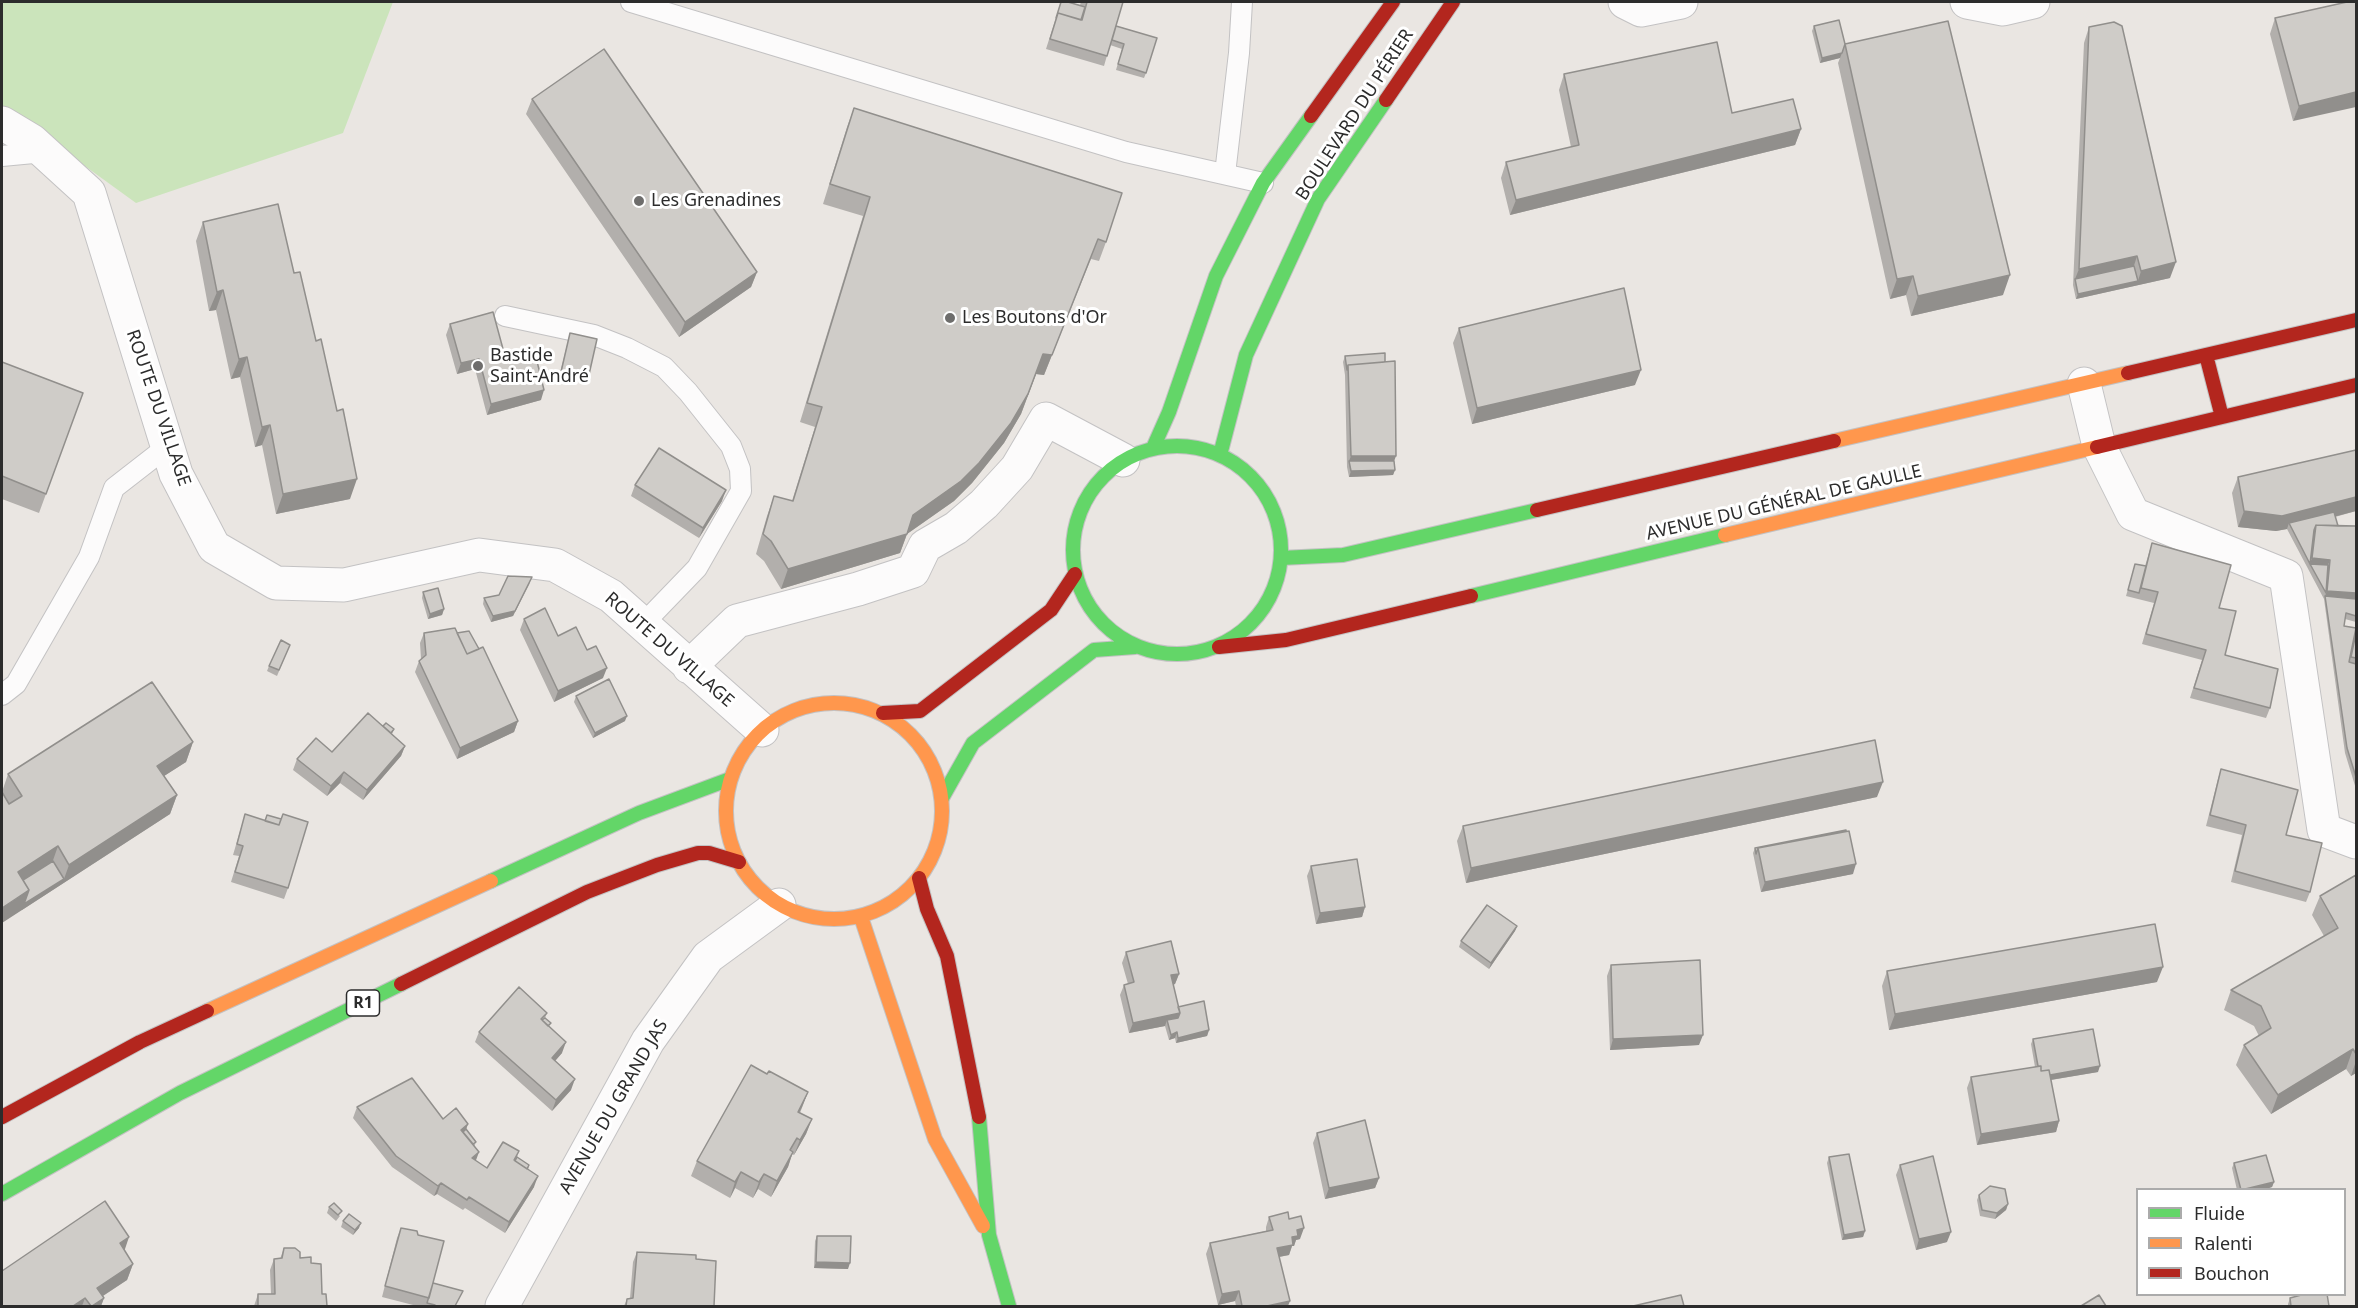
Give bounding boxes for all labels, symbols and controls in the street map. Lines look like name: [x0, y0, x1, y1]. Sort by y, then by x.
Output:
street label: BOULEVARD DU PÉRIER: [1292, 26, 1418, 204]
place label: Les Grenadines: [651, 190, 781, 212]
marker: Les Grenadines: [632, 194, 646, 208]
place label: Les Boutons d'Or: [962, 307, 1107, 329]
marker: Les Boutons d'Or: [943, 311, 957, 325]
street label: ROUTE DU VILLAGE: [121, 327, 195, 489]
place label: Bastide Saint-André: [490, 345, 589, 388]
marker: Bastide Saint-André: [471, 359, 485, 373]
street label: AVENUE DU GÉNÉRAL DE GAULLE: [1644, 461, 1924, 545]
street label: ROUTE DU VILLAGE: [600, 588, 738, 712]
road number: R1: [346, 990, 380, 1016]
street label: AVENUE DU GRAND JAS: [555, 1016, 673, 1198]
legend: [2136, 1188, 2346, 1296]
text: Fluide: [2194, 1201, 2245, 1225]
text: Ralenti: [2194, 1231, 2252, 1255]
text: Bouchon: [2194, 1261, 2270, 1285]

